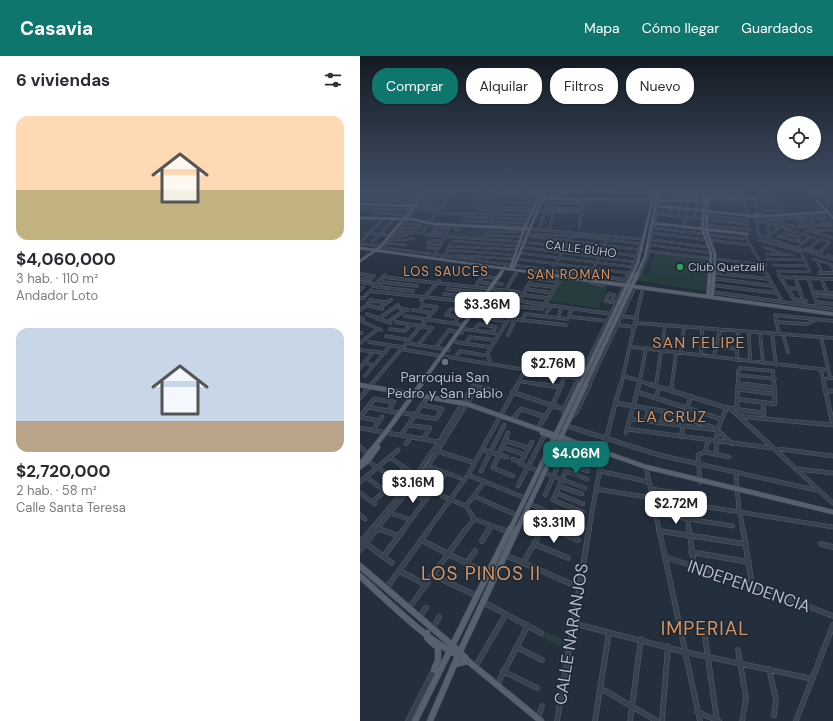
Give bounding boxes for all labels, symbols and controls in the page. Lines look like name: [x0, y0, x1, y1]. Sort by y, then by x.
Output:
text: Casavia: [20, 16, 93, 41]
text: Mapa: [584, 19, 620, 37]
text: Cómo llegar: [642, 19, 719, 37]
text: Guardados: [741, 19, 813, 37]
chip: Comprar: [372, 68, 458, 104]
chip: Alquilar: [466, 68, 542, 104]
chip: Filtros: [550, 68, 618, 104]
chip: Nuevo: [626, 68, 694, 104]
text: 6 viviendas: [16, 69, 110, 91]
icon: filters: [322, 69, 344, 91]
map controls: [777, 116, 821, 160]
button: locate: [777, 116, 821, 160]
icon: home: [144, 142, 216, 214]
street label: CALLE BÚHO: [545, 237, 617, 261]
text: $4,060,000: [16, 248, 116, 270]
place label: Club Quetzalli: [688, 259, 765, 275]
marker: Club Quetzalli: [675, 262, 685, 272]
district label: LOS SAUCES: [403, 263, 489, 280]
district label: SAN ROMAN: [527, 266, 611, 283]
text: 3 hab. · 110 m²: [16, 270, 98, 287]
text: Andador Loto: [16, 287, 98, 304]
pin: $3.36M: [454, 292, 520, 326]
text: $3.36M: [464, 296, 510, 313]
district label: SAN FELIPE: [652, 332, 746, 353]
pin: $2.76M: [520, 351, 586, 385]
icon: home: [144, 354, 216, 426]
text: $2.76M: [531, 355, 575, 372]
marker: Parroquia San Pedro y San Pablo: [440, 357, 450, 367]
place label: Parroquia San Pedro y San Pablo: [387, 368, 503, 402]
district label: LA CRUZ: [637, 406, 707, 427]
pin: $4.06M: [543, 441, 609, 475]
text: $4.06M: [552, 445, 600, 462]
text: $2,720,000: [16, 460, 111, 482]
pin: $3.16M: [380, 470, 446, 504]
text: $3.16M: [391, 474, 435, 491]
text: 2 hab. · 58 m²: [16, 482, 97, 499]
pin: $2.72M: [643, 491, 709, 525]
text: $2.72M: [654, 495, 698, 512]
text: Calle Santa Teresa: [16, 499, 126, 516]
pin: $3.31M: [521, 510, 587, 544]
text: $3.31M: [533, 514, 575, 531]
street label: INDEPENDENCIA: [685, 555, 813, 617]
district label: LOS PINOS II: [421, 561, 541, 586]
street label: CALLE NARANJOS: [549, 562, 593, 706]
district label: IMPERIAL: [661, 616, 749, 641]

